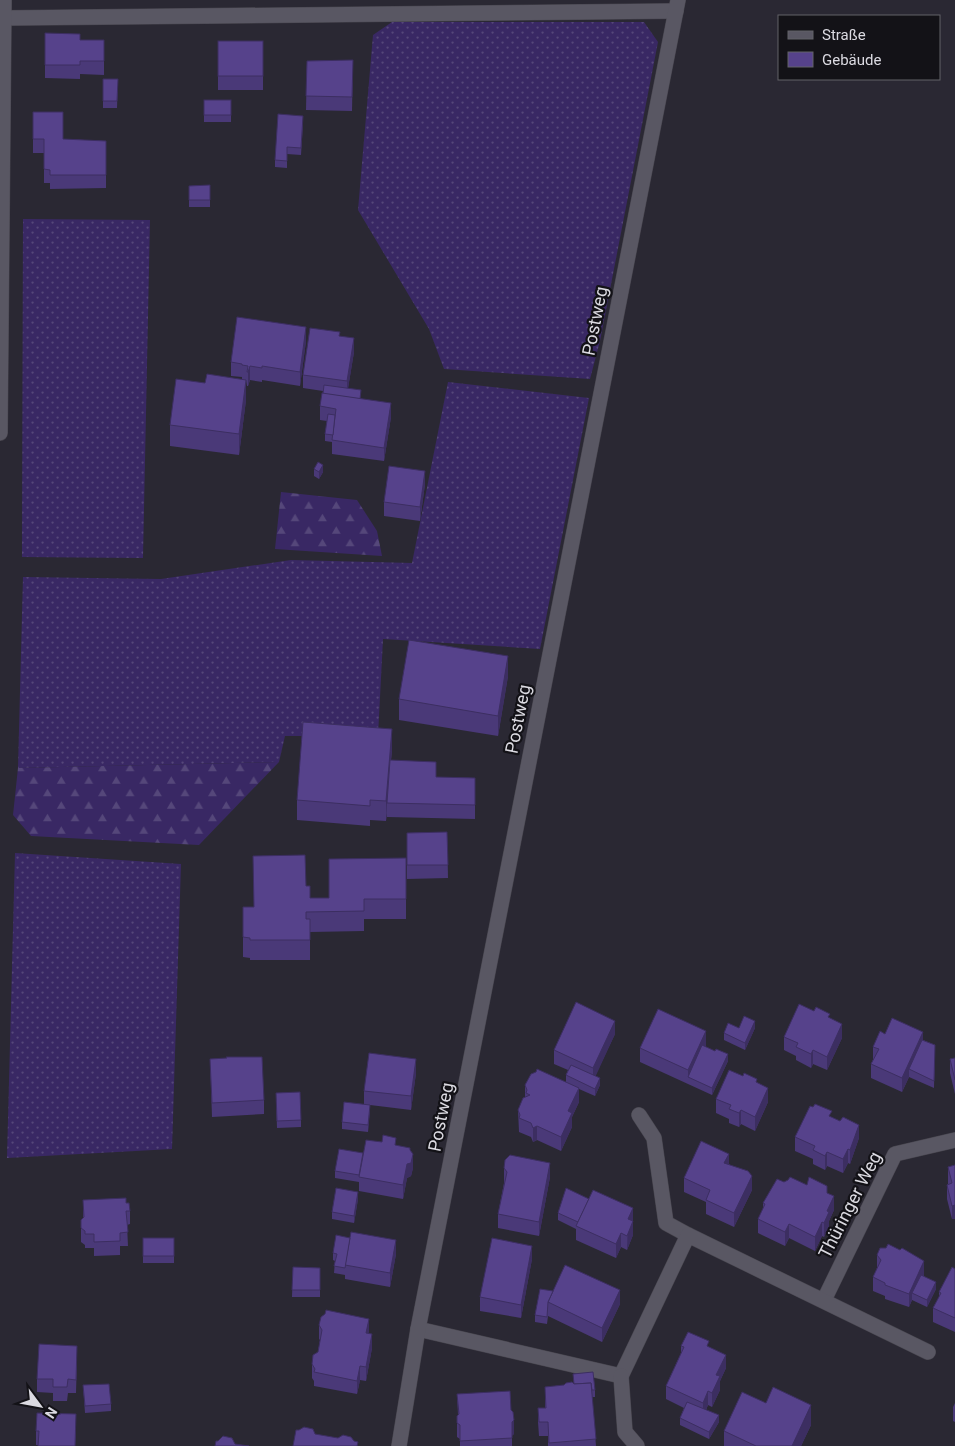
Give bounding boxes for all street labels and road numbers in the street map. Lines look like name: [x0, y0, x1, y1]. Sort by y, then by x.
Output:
street label: Postweg: [578, 285, 611, 357]
street label: Postweg: [501, 683, 534, 755]
street label: Postweg: [424, 1081, 457, 1153]
street label: Thüringer Weg: [814, 1148, 885, 1261]

